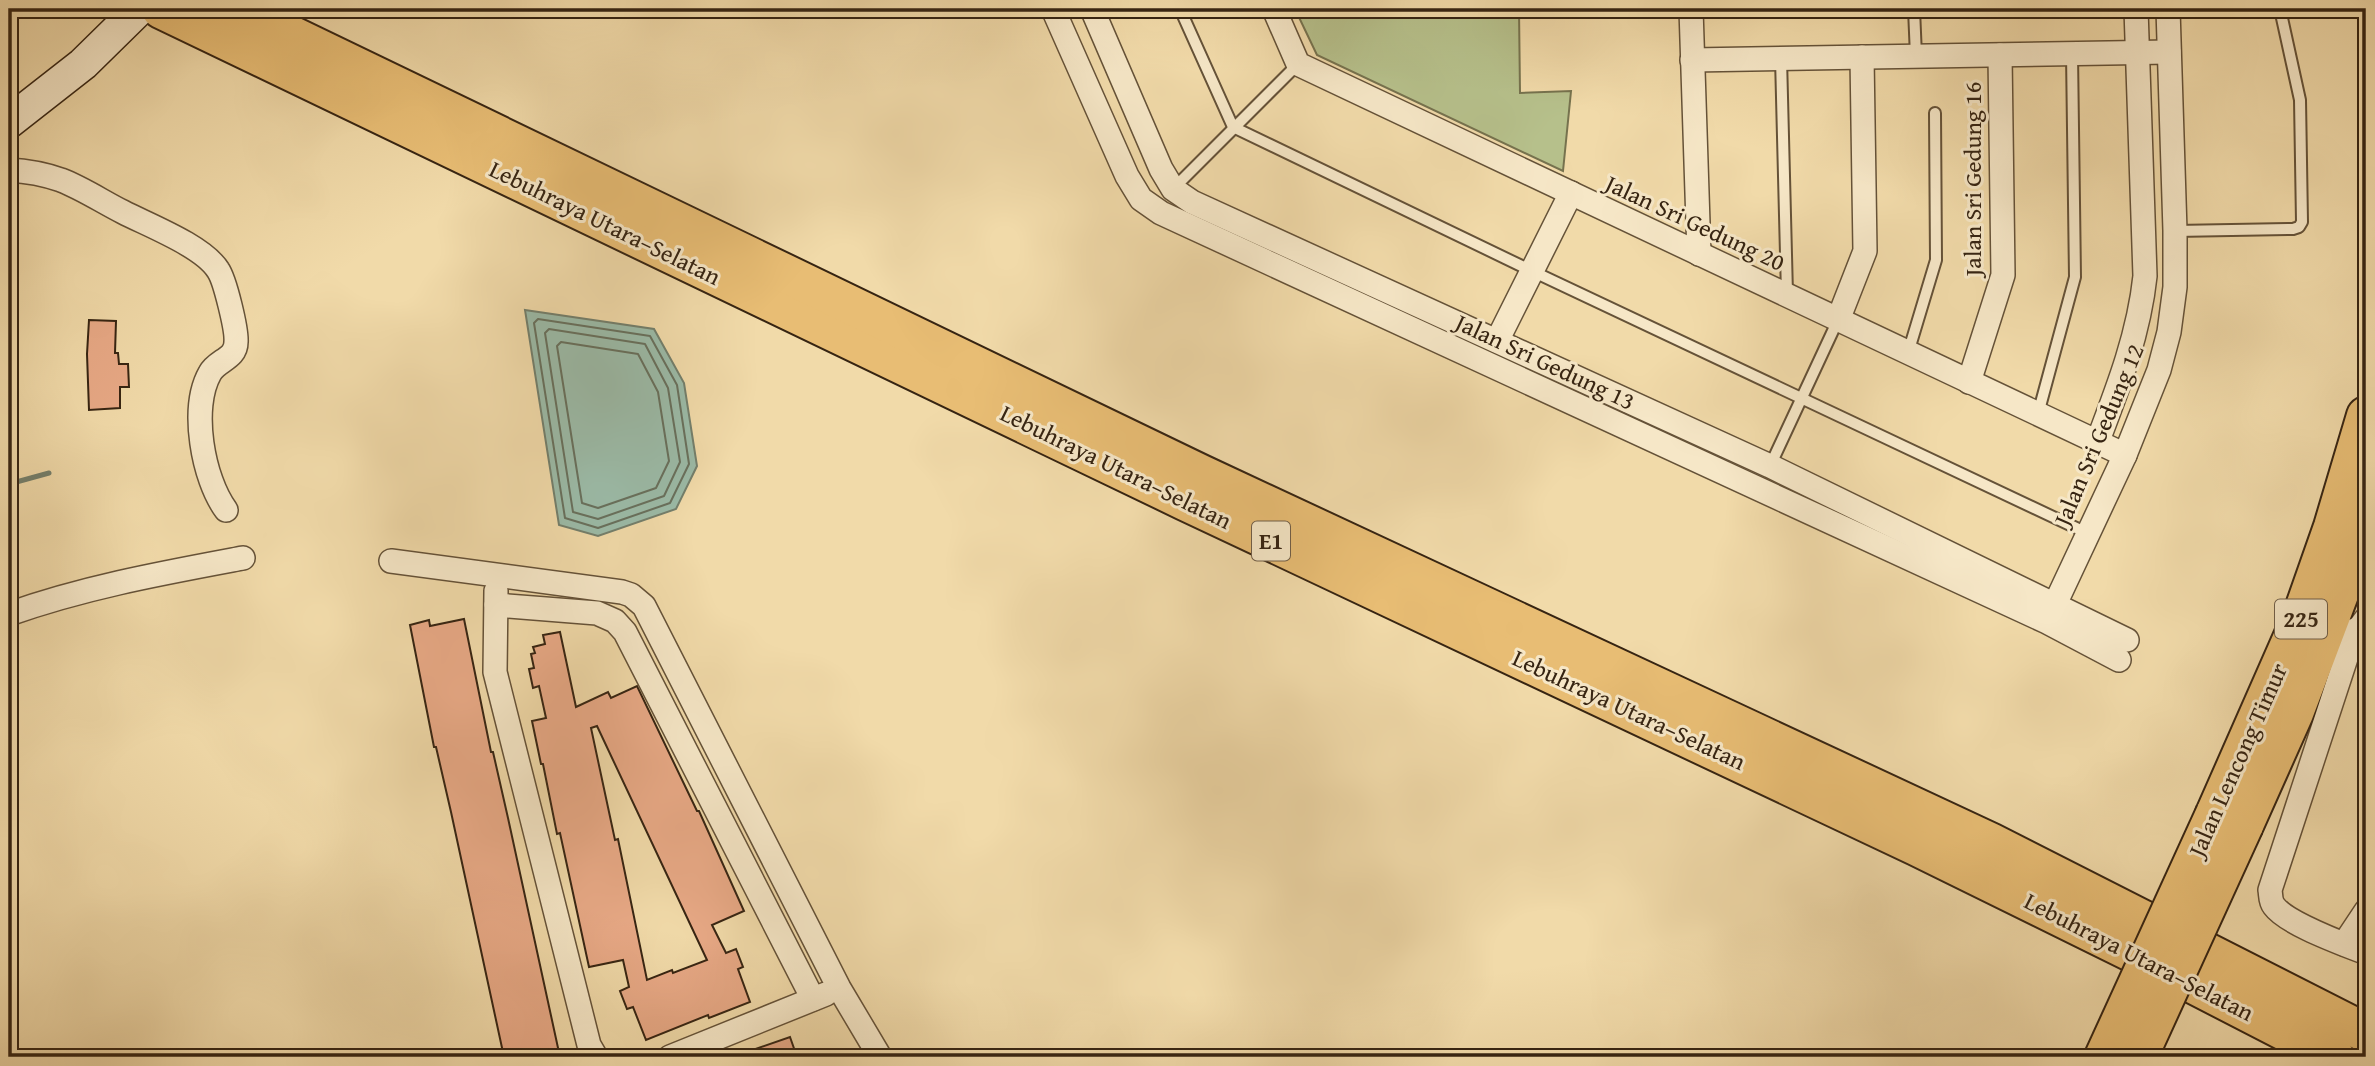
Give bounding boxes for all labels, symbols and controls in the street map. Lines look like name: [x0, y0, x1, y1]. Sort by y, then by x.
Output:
street label: Jalan Sri Gedung 16: [1955, 82, 1990, 279]
street label: Lebuhraya Utara–Selatan: [484, 151, 727, 294]
street label: Jalan Sri Gedung 20: [1597, 164, 1791, 279]
street label: Jalan Sri Gedung 13: [1447, 303, 1641, 418]
street label: Jalan Sri Gedung 12: [2043, 338, 2153, 534]
street label: Lebuhraya Utara–Selatan: [995, 395, 1238, 538]
road number: E1: [1252, 522, 1290, 561]
road number: 225: [2275, 600, 2327, 638]
street label: Lebuhraya Utara–Selatan: [1507, 640, 1752, 779]
street label: Jalan Lencong Timur: [2178, 657, 2296, 865]
street label: Lebuhraya Utara–Selatan: [2018, 883, 2261, 1030]

